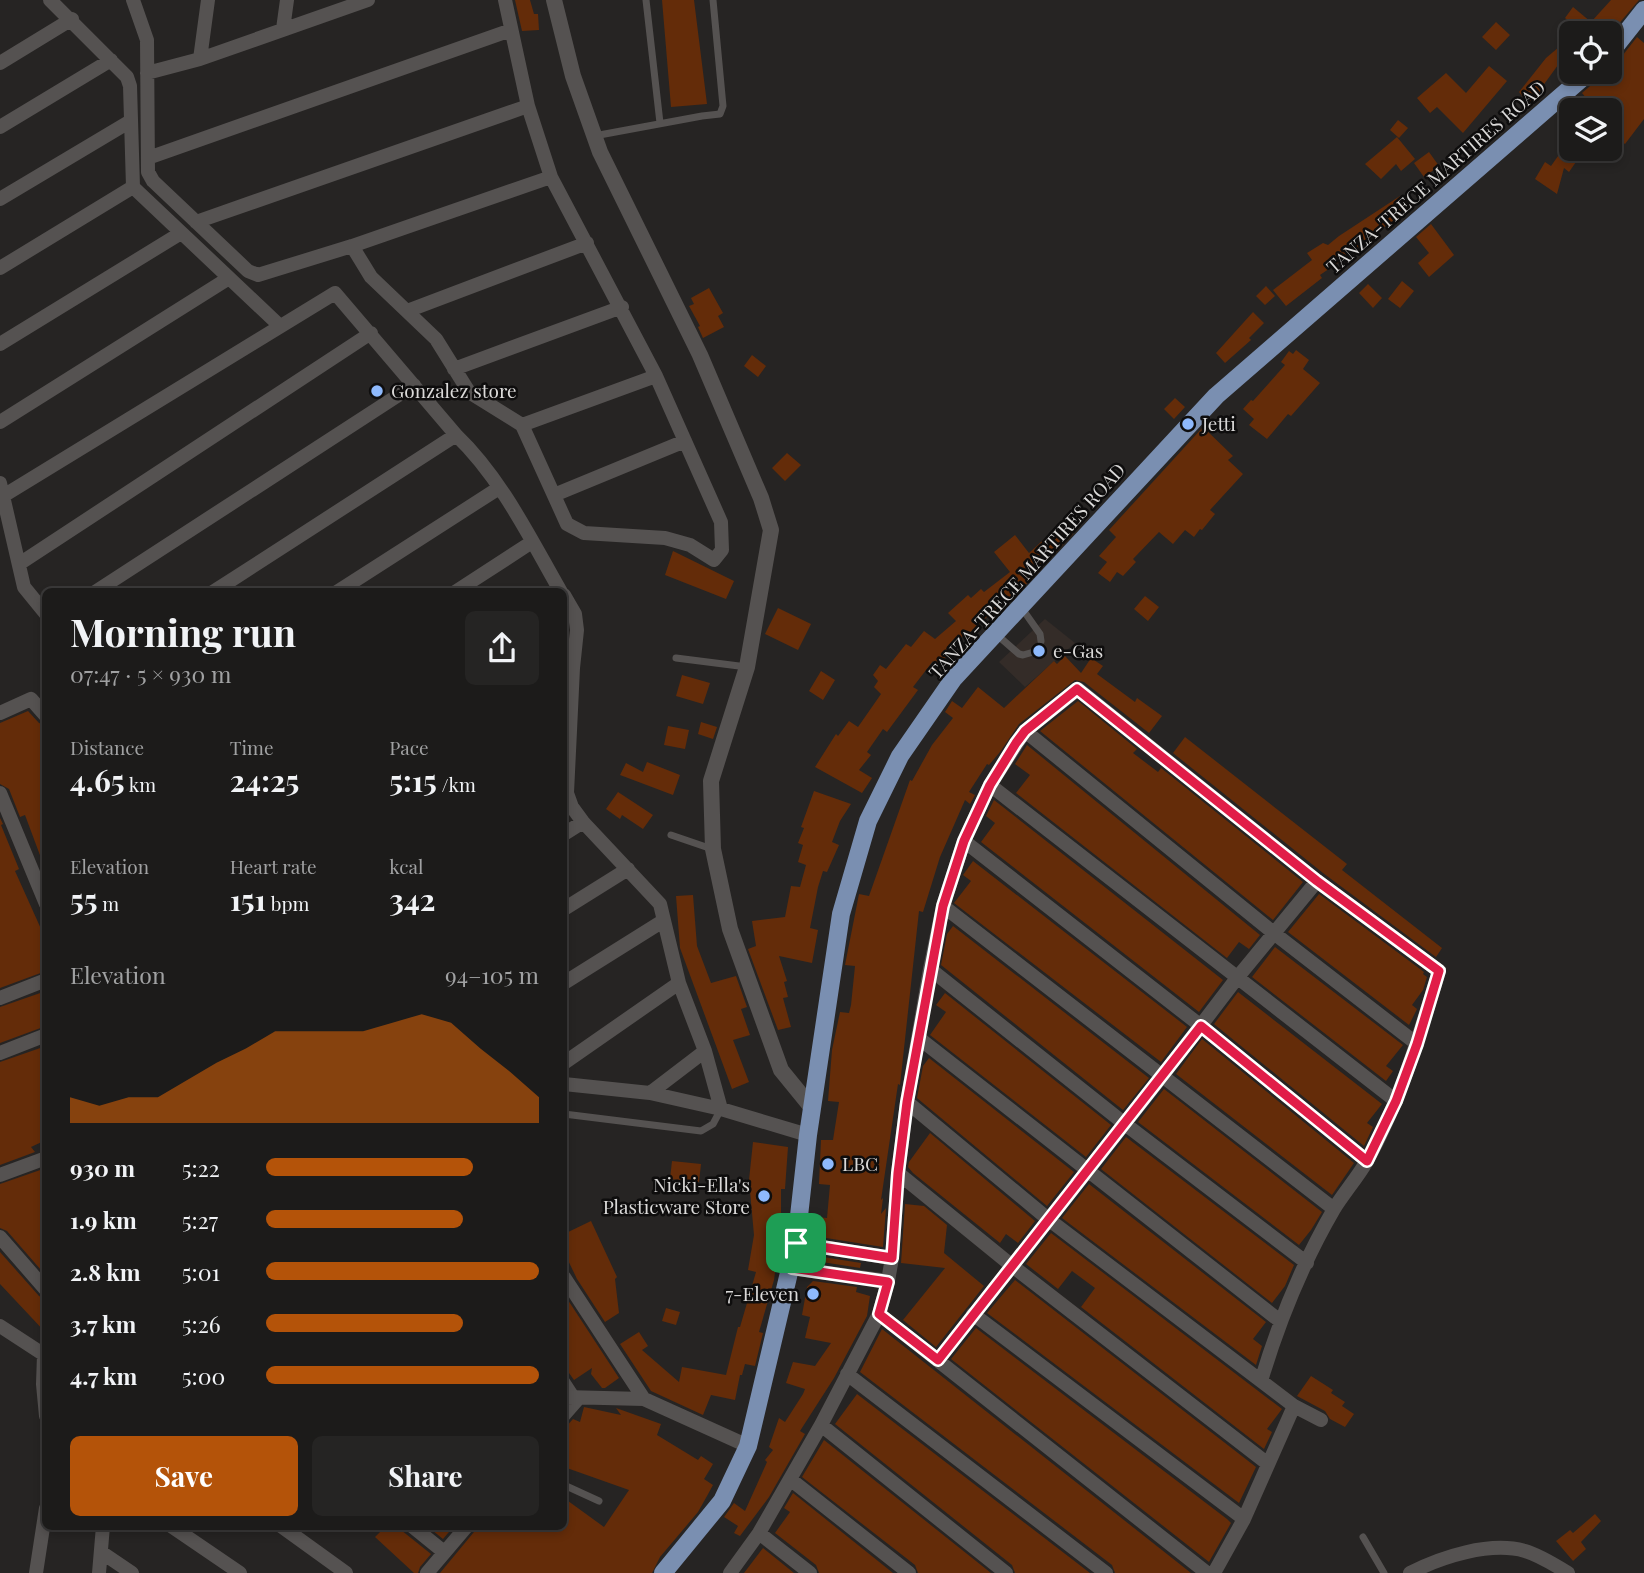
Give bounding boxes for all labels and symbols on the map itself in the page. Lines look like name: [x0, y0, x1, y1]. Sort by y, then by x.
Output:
street label: TANZA-TRECE MARTIRES ROAD: [1320, 74, 1550, 279]
place label: Gonzalez store: [391, 377, 517, 403]
marker: Gonzalez store: [369, 383, 385, 399]
place label: Jetti: [1201, 410, 1236, 436]
marker: Jetti: [1180, 416, 1196, 432]
street label: TANZA-TRECE MARTIRES ROAD: [922, 457, 1130, 684]
place label: e-Gas: [1053, 637, 1103, 663]
marker: e-Gas: [1031, 643, 1047, 659]
place label: LBC: [842, 1150, 878, 1176]
marker: LBC: [820, 1156, 836, 1172]
place label: Nicki-Ella's Plasticware Store: [603, 1171, 750, 1219]
marker: Nicki-Ella's Plasticware Store: [756, 1188, 772, 1204]
pin: [766, 1213, 826, 1273]
place label: 7-Eleven: [726, 1280, 800, 1306]
marker: 7-Eleven: [805, 1286, 821, 1302]

